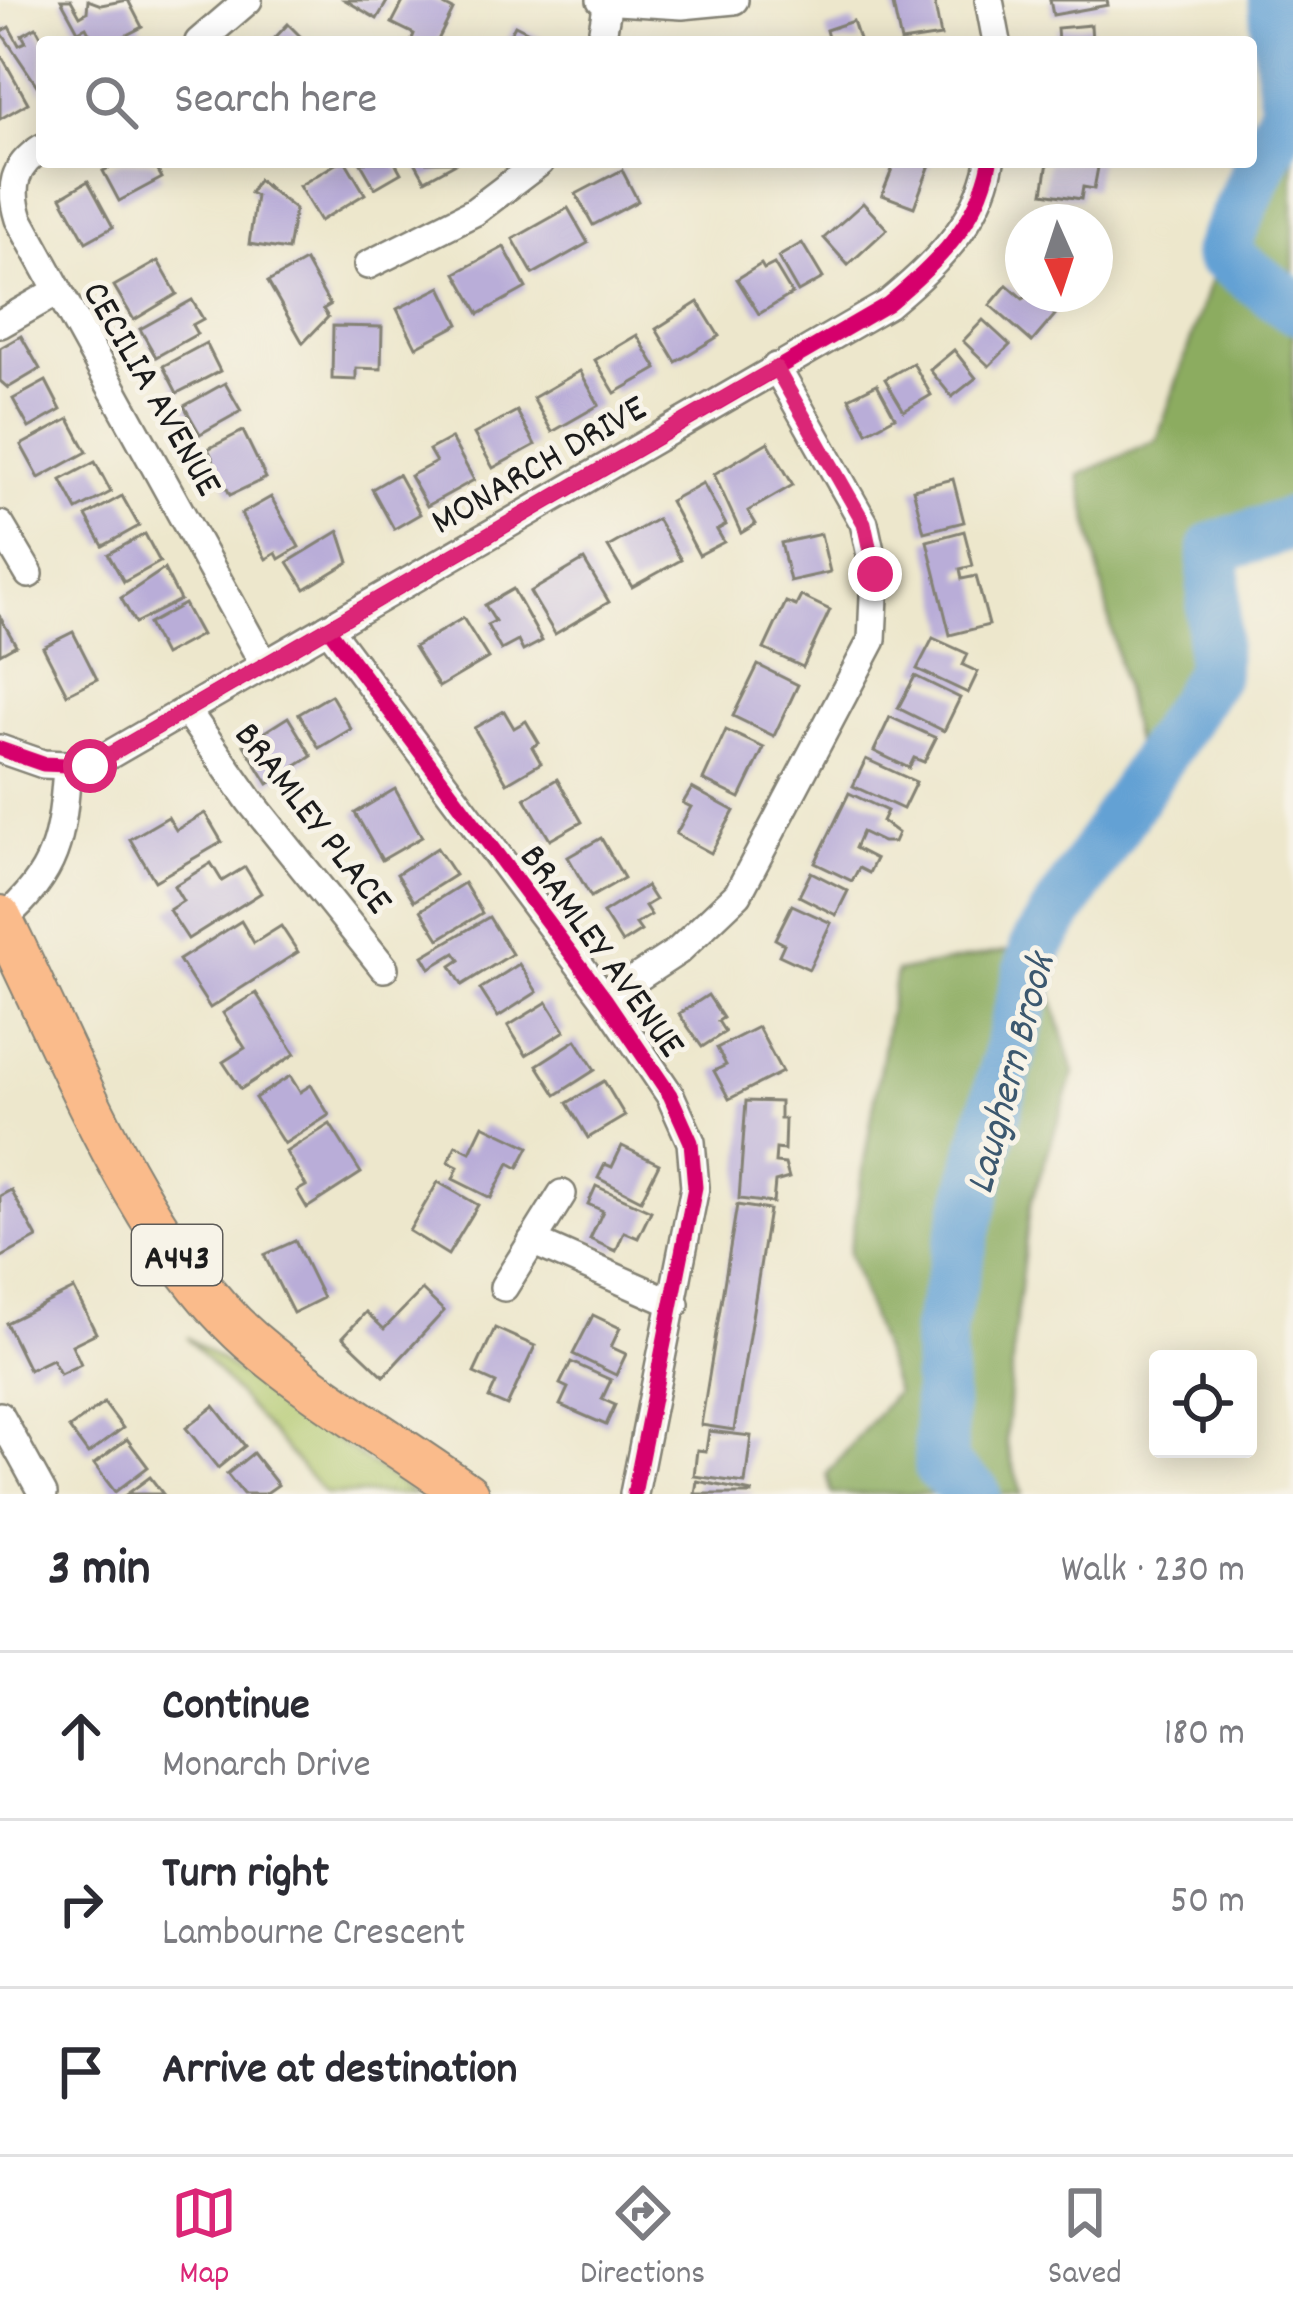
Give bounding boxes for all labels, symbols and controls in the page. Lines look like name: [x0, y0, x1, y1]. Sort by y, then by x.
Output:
search box: [36, 36, 1257, 168]
icon: search: [78, 69, 144, 135]
text: Search here: [174, 70, 377, 134]
north arrow: [1005, 204, 1113, 312]
street label: CECILIA AVENUE: [66, 273, 233, 508]
street label: MONARCH DRIVE: [422, 384, 658, 552]
route end: [848, 547, 902, 601]
street label: BRAMLEY PLACE: [218, 712, 404, 928]
route start: [63, 739, 117, 793]
street label: BRAMLEY AVENUE: [503, 835, 696, 1071]
water label: Laughern Brook: [953, 945, 1076, 1201]
road number: A443: [132, 1225, 222, 1285]
map controls: [1149, 1350, 1257, 1458]
button: locate: [1149, 1350, 1257, 1458]
text: 3 min: [48, 1536, 150, 1608]
text: Walk · 230 m: [1061, 1545, 1245, 1600]
text: Continue: [162, 1676, 310, 1740]
icon: ahead: [48, 1703, 114, 1769]
text: 180 m: [1164, 1708, 1245, 1763]
text: Monarch Drive: [162, 1740, 371, 1795]
text: Turn right: [162, 1844, 329, 1908]
icon: right: [48, 1871, 114, 1937]
text: 50 m: [1170, 1876, 1245, 1931]
text: Lambourne Crescent: [162, 1908, 465, 1963]
icon: arrive: [48, 2039, 114, 2105]
text: Arrive at destination: [162, 2040, 517, 2104]
tab: Map: [171, 2180, 237, 2299]
tab: Directions: [580, 2180, 705, 2299]
tab: Saved: [1048, 2180, 1122, 2299]

